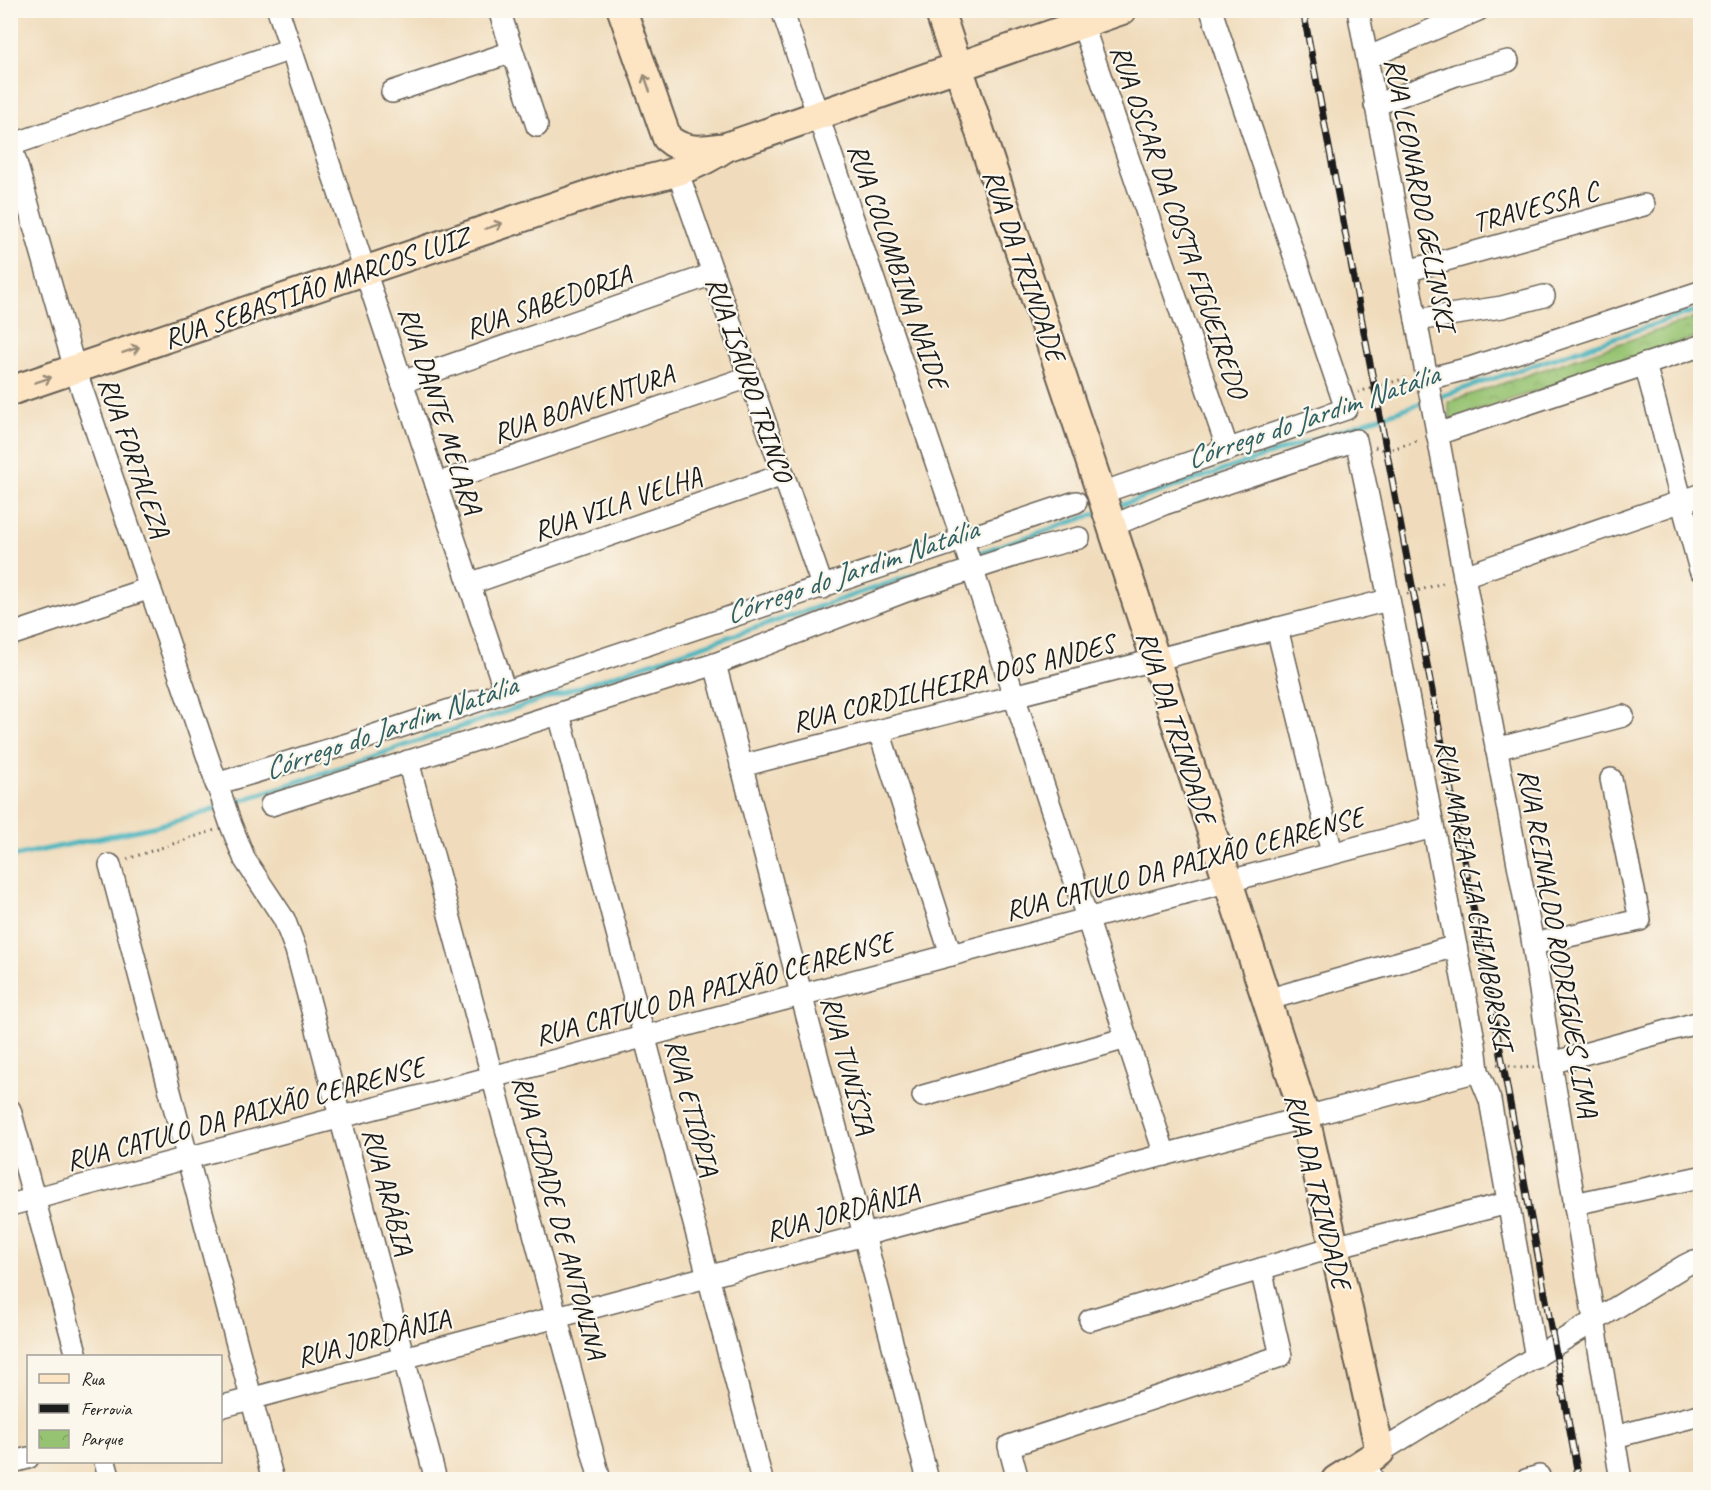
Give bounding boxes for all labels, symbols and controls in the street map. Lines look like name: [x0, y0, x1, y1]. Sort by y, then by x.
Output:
street label: RUA OSCAR DA COSTA FIGUEIREDO: [1103, 40, 1257, 405]
street label: RUA LEONARDO GELINSKI: [1377, 55, 1465, 339]
one-way arrow: [641, 74, 652, 93]
street label: RUA COLOMBINA NAIDE: [840, 139, 958, 397]
street label: RUA DA TRINDADE: [975, 165, 1075, 369]
street label: TRAVESSA C: [1468, 172, 1605, 240]
street label: RUA SEBASTIÃO MARCOS LUIZ: [159, 217, 478, 356]
one-way arrow: [484, 220, 503, 231]
street label: RUA SABEDORIA: [461, 256, 638, 346]
street label: RUA ISAURO TRINCO: [698, 272, 802, 489]
street label: RUA DANTE MELARA: [391, 302, 491, 520]
one-way arrow: [121, 343, 140, 354]
water label: Córrego do Jardim Natália: [1181, 354, 1446, 477]
street label: RUA BOAVENTURA: [488, 355, 680, 451]
street label: RUA FORTALEZA: [91, 372, 179, 543]
one-way arrow: [33, 373, 52, 384]
street label: RUA VILA VELHA: [528, 458, 707, 549]
water label: Córrego do Jardim Natália: [720, 509, 985, 632]
street label: RUA CORDILHEIRA DOS ANDES: [788, 624, 1122, 739]
street label: RUA DA TRINDADE: [1129, 627, 1225, 831]
water label: Córrego do Jardim Natália: [259, 665, 524, 788]
street label: RUA MARIA LIA CHIMBORSKI: [1427, 737, 1523, 1057]
street label: RUA REINALDO RODRIGUES LIMA: [1511, 766, 1607, 1121]
street label: RUA CATULO DA PAIXÃO CEARENSE: [1001, 798, 1371, 928]
street label: RUA CATULO DA PAIXÃO CEARENSE: [531, 923, 901, 1053]
street label: RUA TUNÍSIA: [813, 992, 884, 1139]
street label: RUA ETIÓPIA: [657, 1035, 728, 1180]
street label: RUA CATULO DA PAIXÃO CEARENSE: [62, 1048, 432, 1178]
street label: RUA CIDADE DE ANTONINA: [505, 1072, 615, 1364]
street label: RUA DA TRINDADE: [1277, 1090, 1361, 1296]
street label: RUA ARÁBIA: [355, 1124, 422, 1259]
street label: RUA JORDÂNIA: [762, 1174, 923, 1249]
street label: RUA JORDÂNIA: [293, 1300, 454, 1375]
legend: [27, 1355, 222, 1463]
text: Rua: [81, 1368, 106, 1390]
text: Ferrovia: [81, 1398, 132, 1420]
text: Parque: [81, 1428, 123, 1450]

